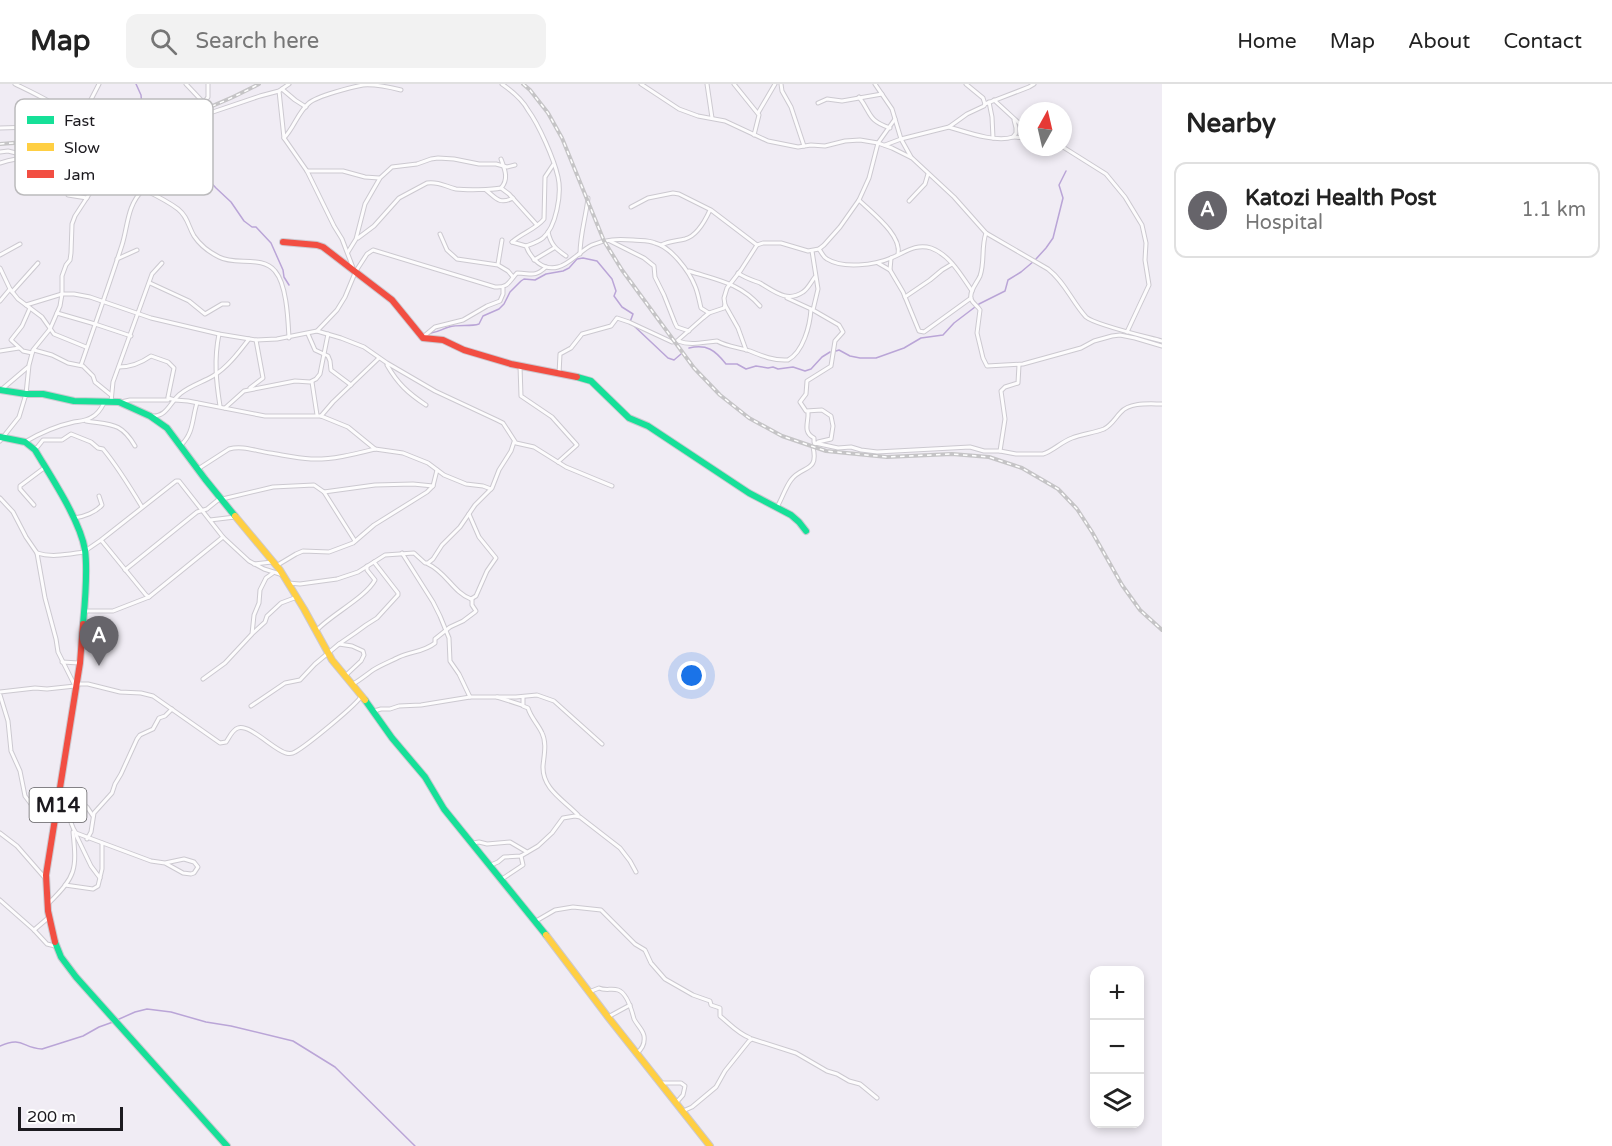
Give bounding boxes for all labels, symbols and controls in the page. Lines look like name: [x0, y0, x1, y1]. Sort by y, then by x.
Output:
search box: [126, 14, 546, 68]
text: Map: [30, 24, 90, 58]
icon: search: [147, 25, 180, 58]
text: Search here: [195, 28, 319, 54]
text: Home: [1237, 29, 1297, 54]
text: Map: [1330, 29, 1375, 54]
text: About: [1408, 29, 1470, 54]
text: Contact: [1503, 29, 1582, 54]
legend: [15, 99, 213, 195]
north arrow: [1018, 102, 1072, 156]
text: Nearby: [1186, 108, 1276, 139]
text: Fast: [64, 111, 95, 131]
text: Slow: [64, 138, 100, 158]
text: Jam: [64, 165, 95, 185]
text: Katozi Health Post: [1245, 185, 1436, 211]
text: A: [1200, 198, 1215, 222]
text: 1.1 km: [1521, 198, 1586, 222]
text: Hospital: [1245, 211, 1323, 235]
pin: A: [80, 616, 118, 666]
your location: [677, 661, 706, 690]
road number: M14: [29, 788, 86, 822]
map controls: [1090, 966, 1144, 1128]
button: +: [1090, 966, 1144, 1020]
button: −: [1090, 1020, 1144, 1074]
button: layers: [1090, 1074, 1144, 1128]
scale bar: [18, 1104, 123, 1132]
text: 200 m: [27, 1107, 76, 1127]

